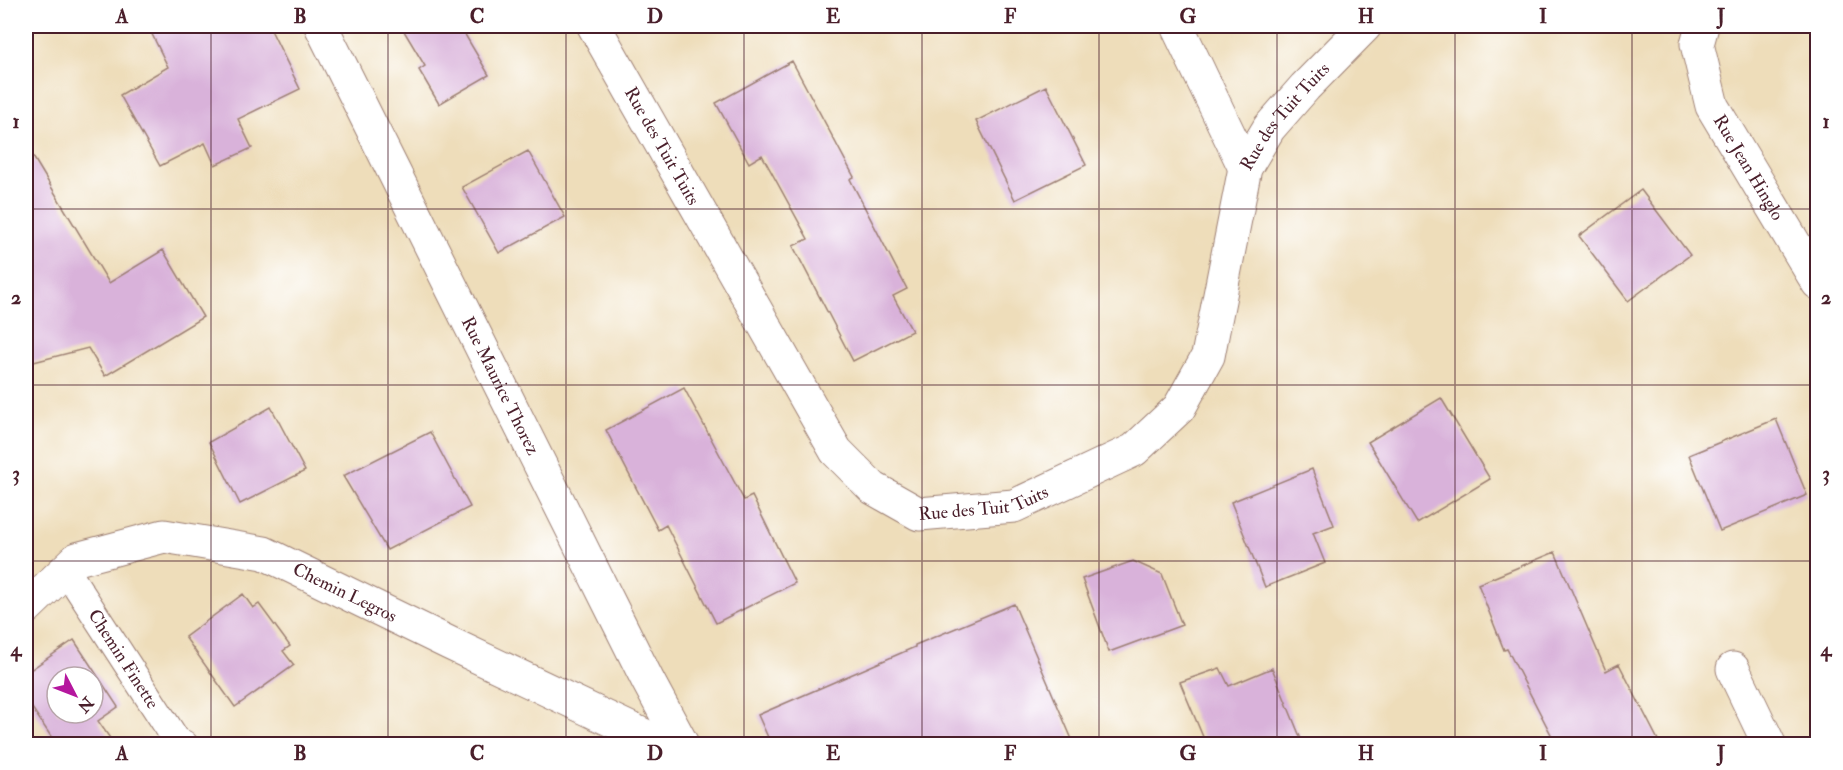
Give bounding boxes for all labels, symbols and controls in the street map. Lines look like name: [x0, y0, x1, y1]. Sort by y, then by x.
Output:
text: A: [115, 4, 129, 29]
text: B: [293, 4, 307, 29]
text: C: [470, 4, 484, 29]
text: D: [647, 4, 663, 29]
text: E: [826, 4, 841, 29]
text: F: [1004, 4, 1017, 29]
text: G: [1180, 4, 1197, 29]
text: H: [1358, 4, 1374, 29]
text: I: [1539, 4, 1547, 29]
text: J: [1716, 4, 1725, 29]
street label: Rue des Tuit Tuits: [1235, 57, 1334, 175]
street label: Rue des Tuit Tuits: [620, 83, 705, 209]
text: 1: [12, 109, 20, 134]
text: 1: [1822, 109, 1830, 134]
street label: Rue Jean Hinglo: [1708, 110, 1789, 225]
text: 2: [11, 285, 21, 310]
text: 2: [1821, 285, 1831, 310]
street label: Rue Maurice Thorez: [456, 313, 545, 459]
text: 3: [12, 461, 20, 486]
text: 3: [1822, 461, 1830, 486]
street label: Rue des Tuit Tuits: [918, 480, 1052, 525]
street label: Chemin Legros: [289, 557, 401, 627]
street label: Chemin Finette: [83, 605, 165, 713]
text: 4: [10, 637, 23, 662]
text: 4: [1820, 637, 1833, 662]
north arrow: [45, 665, 105, 725]
text: N: [73, 692, 98, 717]
text: A: [115, 741, 129, 766]
text: B: [293, 741, 307, 766]
text: C: [470, 741, 484, 766]
text: D: [647, 741, 663, 766]
text: E: [826, 741, 841, 766]
text: F: [1004, 741, 1017, 766]
text: G: [1180, 741, 1197, 766]
text: H: [1358, 741, 1374, 766]
text: I: [1539, 741, 1547, 766]
text: J: [1716, 741, 1725, 766]

